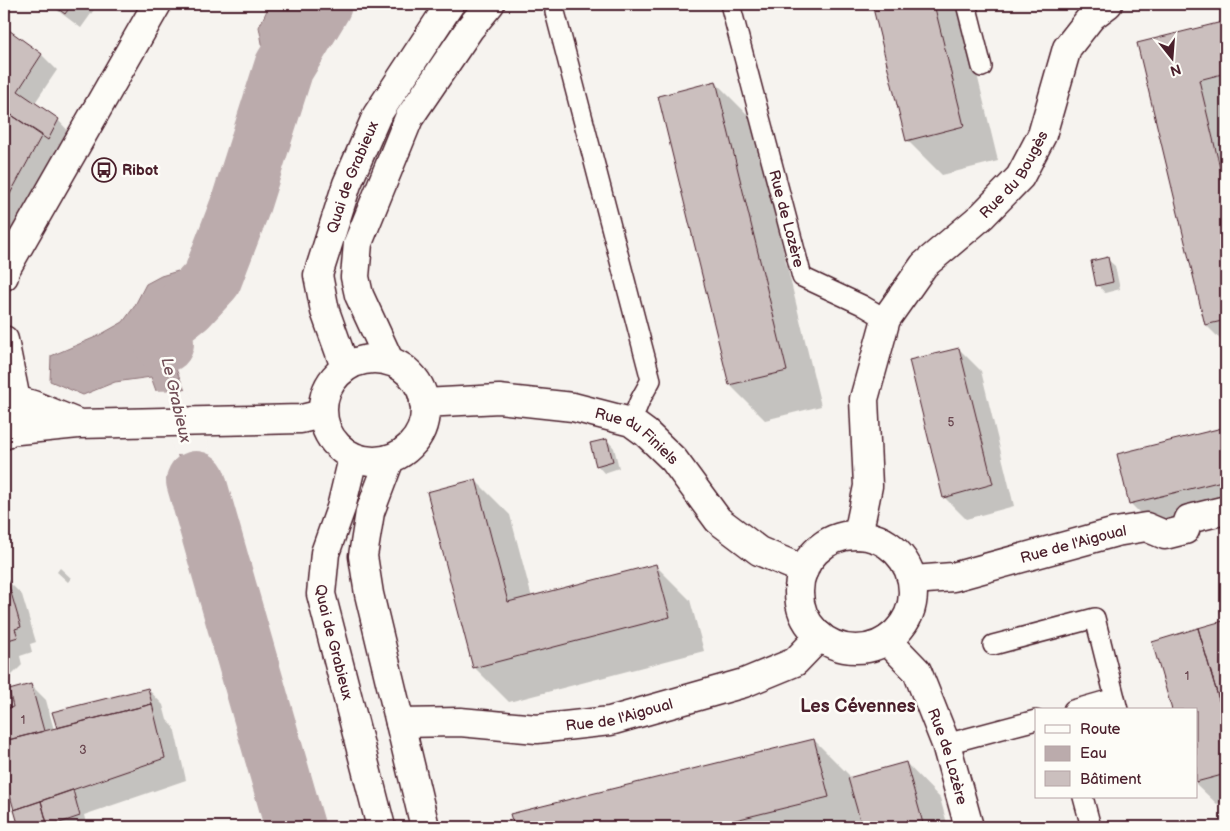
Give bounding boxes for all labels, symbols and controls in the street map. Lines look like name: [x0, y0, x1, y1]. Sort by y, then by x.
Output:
north arrow: [1148, 32, 1198, 82]
text: N: [1168, 60, 1183, 80]
street label: Quai de Grabieux: [323, 118, 383, 236]
street label: Rue du Bougès: [976, 127, 1053, 223]
bus stop icon: Ribot: [91, 157, 117, 183]
place label: Ribot: [122, 161, 158, 180]
street label: Rue de Lozère: [764, 168, 808, 270]
water label: Le Grabieux: [157, 356, 195, 445]
street label: Rue du Finiels: [593, 404, 683, 469]
house number: 5: [948, 415, 955, 430]
street label: Rue de l'Aigoual: [1018, 521, 1128, 568]
street label: Quai de Grabieux: [311, 583, 357, 702]
house number: 1: [1185, 669, 1189, 684]
street label: Rue de l'Aigoual: [565, 695, 675, 736]
district label: Les Cévennes: [800, 696, 916, 717]
street label: Rue de Lozère: [923, 706, 971, 807]
legend: [1035, 708, 1198, 798]
house number: 1: [21, 713, 25, 728]
text: Route: [1080, 720, 1121, 739]
house number: 3: [79, 743, 87, 758]
text: Eau: [1080, 744, 1107, 763]
text: Bâtiment: [1080, 770, 1142, 789]

